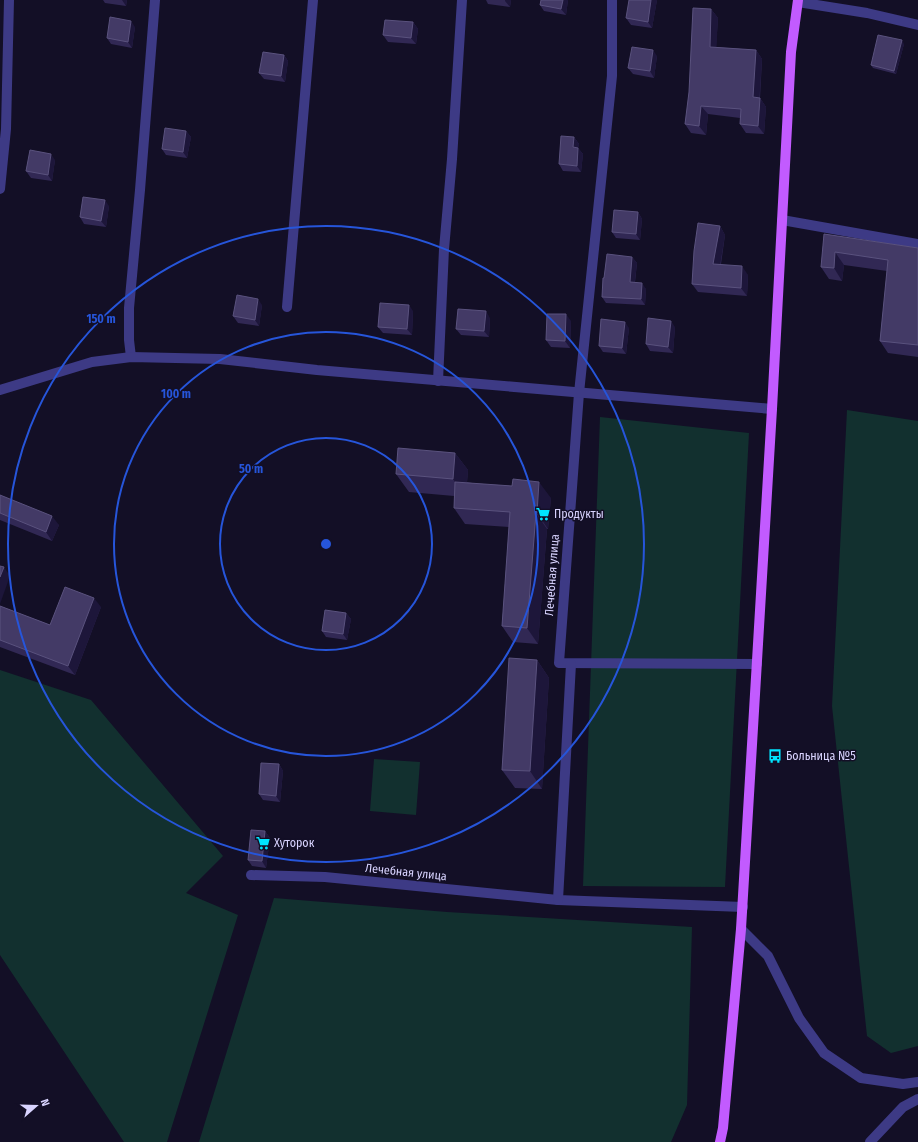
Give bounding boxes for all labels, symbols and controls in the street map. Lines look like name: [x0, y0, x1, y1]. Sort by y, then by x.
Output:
text: 150 m: [86, 312, 116, 326]
text: 100 m: [161, 387, 191, 401]
text: 50 m: [239, 462, 263, 476]
supermarket icon: Продукты: [535, 506, 551, 522]
place label: Продукты: [554, 507, 604, 521]
street label: Лечебная улица: [542, 533, 562, 616]
centre of rings: [319, 537, 333, 551]
bus stop icon: Больница №5: [767, 748, 783, 764]
place label: Больница №5: [786, 749, 856, 763]
supermarket icon: Хуторок: [255, 835, 271, 851]
place label: Хуторок: [274, 836, 315, 850]
street label: Лечебная улица: [364, 861, 448, 883]
north arrow: [16, 1086, 56, 1126]
text: N: [38, 1097, 52, 1108]

